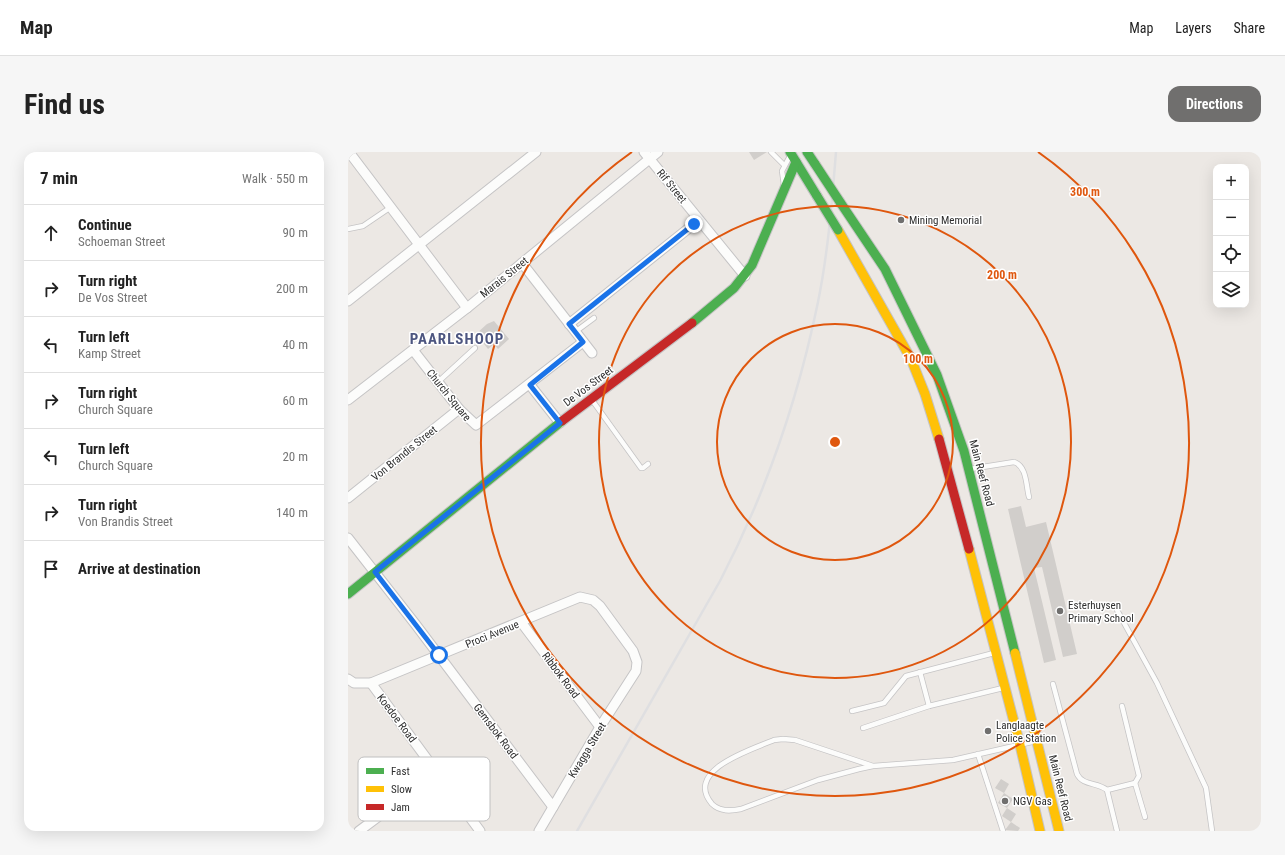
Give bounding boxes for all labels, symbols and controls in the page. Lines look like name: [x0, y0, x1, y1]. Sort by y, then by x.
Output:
text: Map: [20, 16, 53, 39]
text: Map: [1129, 20, 1153, 36]
text: Layers: [1175, 20, 1212, 36]
text: Share: [1234, 20, 1265, 36]
button: Directions: [1168, 86, 1261, 122]
text: Find us: [24, 88, 105, 121]
map controls: [1213, 164, 1249, 308]
button: +: [1213, 164, 1249, 200]
street label: Rif Street: [654, 167, 689, 206]
text: 7 min: [40, 168, 78, 188]
text: Walk · 550 m: [242, 171, 308, 186]
text: 300 m: [1070, 185, 1100, 199]
button: −: [1213, 200, 1249, 236]
place label: Mining Memorial: [909, 214, 982, 227]
route end: [685, 215, 703, 233]
marker: Mining Memorial: [896, 215, 906, 225]
text: Continue: [78, 216, 132, 234]
icon: ahead: [40, 222, 62, 244]
text: 90 m: [282, 225, 308, 240]
text: Schoeman Street: [78, 234, 165, 249]
button: locate: [1213, 236, 1249, 272]
street label: Marais Street: [478, 254, 531, 301]
text: 200 m: [987, 268, 1017, 282]
text: Turn right: [78, 272, 137, 290]
button: layers: [1213, 272, 1249, 308]
icon: right: [40, 278, 62, 300]
text: 200 m: [276, 281, 308, 296]
text: De Vos Street: [78, 290, 147, 305]
text: Turn left: [78, 328, 129, 346]
district label: PAARLSHOOP: [410, 330, 504, 348]
icon: left: [40, 334, 62, 356]
text: 40 m: [282, 337, 308, 352]
text: Kamp Street: [78, 346, 141, 361]
text: 100 m: [903, 352, 933, 366]
street label: De Vos Street: [561, 364, 616, 409]
street label: Church Square: [424, 367, 474, 424]
text: Turn right: [78, 384, 137, 402]
icon: right: [40, 390, 62, 412]
text: 60 m: [282, 393, 308, 408]
text: Church Square: [78, 402, 153, 417]
street label: Von Brandis Street: [369, 423, 440, 484]
centre of rings: [828, 435, 842, 449]
street label: Main Reef Road: [966, 439, 997, 508]
text: Turn left: [78, 440, 129, 458]
icon: left: [40, 446, 62, 468]
text: 20 m: [282, 449, 308, 464]
text: Church Square: [78, 458, 153, 473]
text: Turn right: [78, 496, 137, 514]
icon: right: [40, 502, 62, 524]
text: 140 m: [276, 505, 308, 520]
text: Von Brandis Street: [78, 514, 173, 529]
icon: arrive: [40, 558, 62, 580]
text: Arrive at destination: [78, 560, 201, 578]
place label: Esterhuysen Primary School: [1068, 599, 1134, 625]
marker: Esterhuysen Primary School: [1055, 606, 1065, 616]
street label: Proci Avenue: [463, 618, 521, 651]
route start: [430, 646, 448, 664]
street label: Ribbok Road: [539, 650, 582, 701]
street label: Koedoe Road: [374, 692, 419, 745]
street label: Gemsbok Road: [471, 701, 520, 761]
place label: Langlaagte Police Station: [996, 719, 1056, 745]
street label: Kwagga Street: [566, 720, 609, 780]
marker: Langlaagte Police Station: [983, 726, 993, 736]
street label: Main Reef Road: [1046, 753, 1075, 823]
legend: [358, 757, 490, 821]
text: Fast: [391, 765, 410, 778]
text: Slow: [391, 783, 412, 796]
place label: NGV Gas: [1013, 795, 1052, 808]
marker: NGV Gas: [1000, 796, 1010, 806]
text: Jam: [391, 801, 410, 814]

